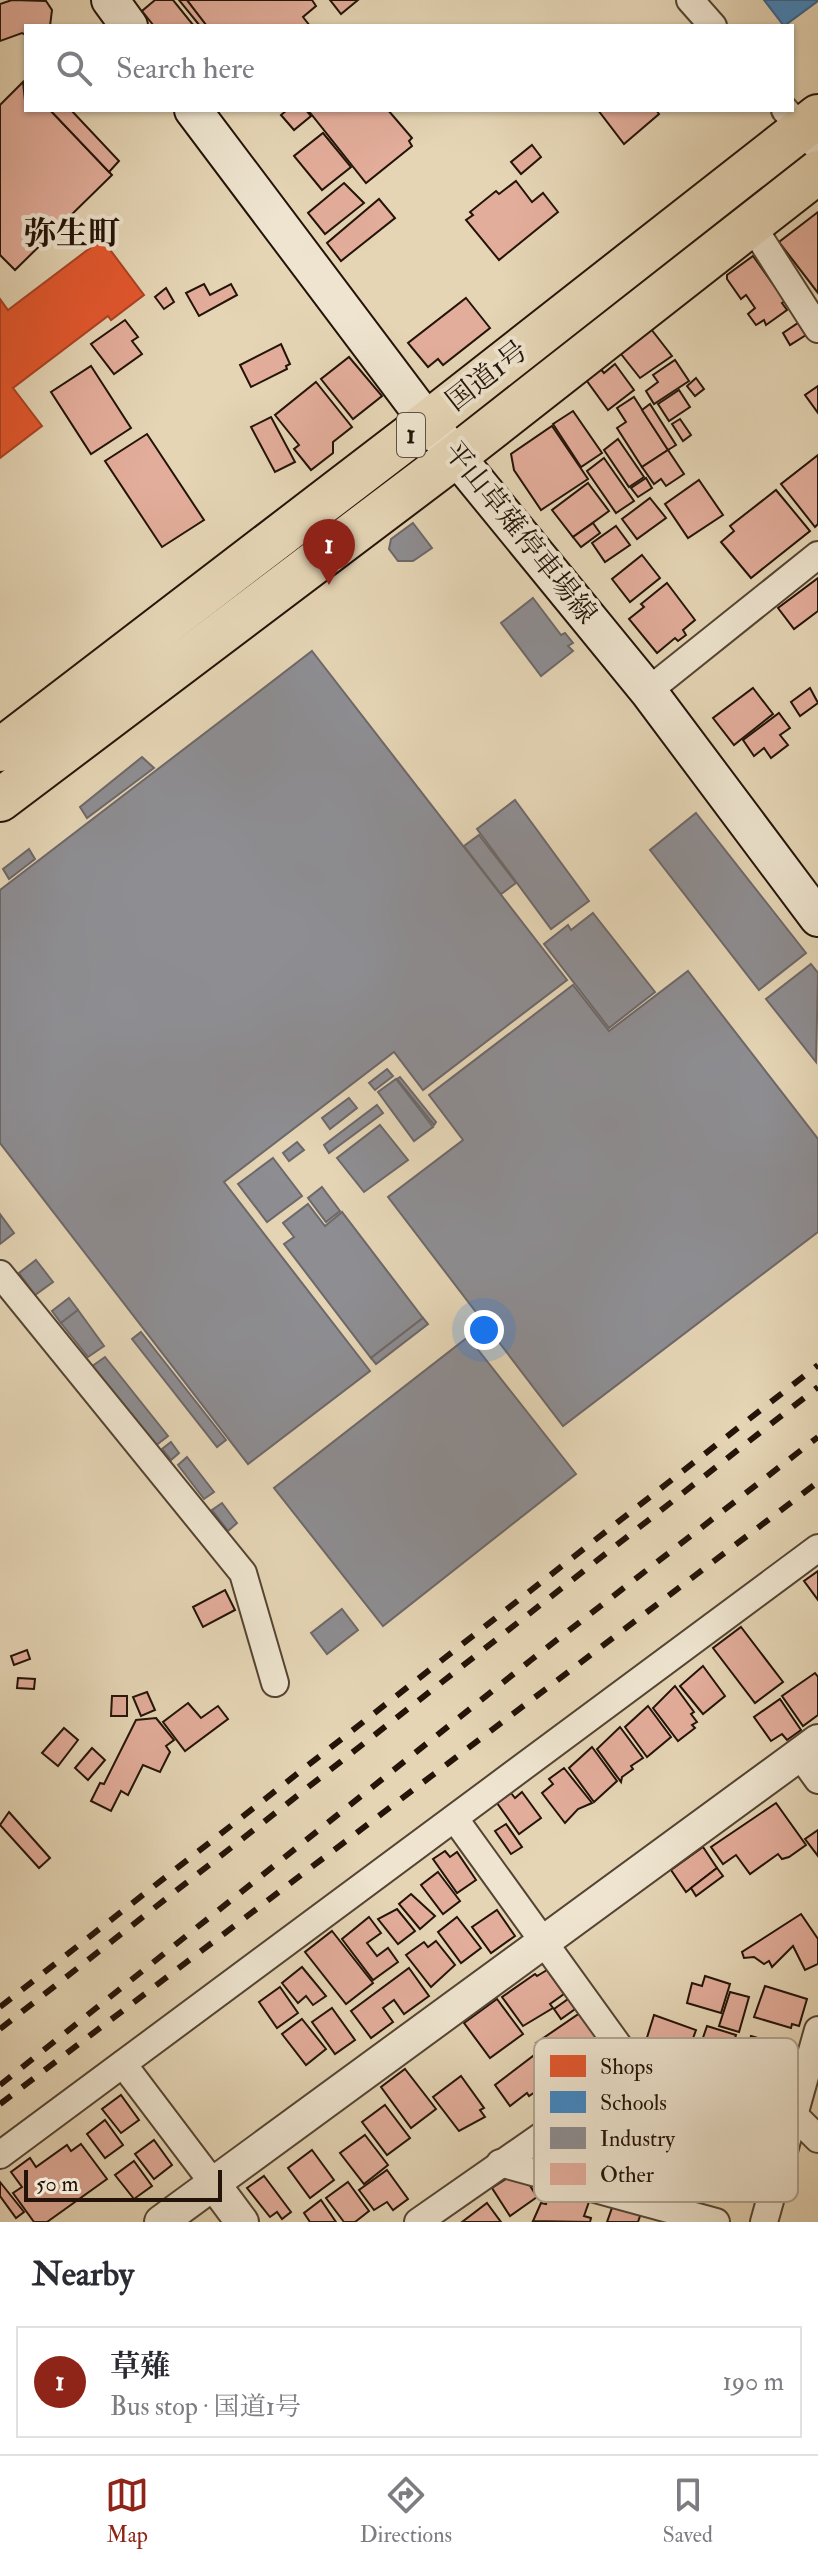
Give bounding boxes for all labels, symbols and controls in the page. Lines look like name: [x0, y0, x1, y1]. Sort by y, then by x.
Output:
search box: [24, 24, 794, 112]
icon: search: [52, 46, 96, 90]
text: Search here: [116, 50, 255, 87]
district label: 弥生町: [24, 214, 120, 254]
street label: 国道1号: [439, 333, 535, 419]
road number: 1: [397, 413, 425, 457]
street label: 平山草薙停車場線: [436, 435, 604, 631]
pin: 1: [303, 519, 355, 585]
your location: [464, 1310, 504, 1350]
legend: [534, 2038, 798, 2202]
text: Shops: [600, 2053, 653, 2082]
text: Schools: [600, 2089, 667, 2117]
text: Industry: [600, 2125, 675, 2153]
text: Other: [600, 2161, 655, 2189]
scale bar: [24, 2166, 222, 2202]
text: 50 m: [36, 2170, 78, 2198]
text: Nearby: [32, 2253, 134, 2296]
text: 草薙: [110, 2348, 170, 2385]
text: 1: [55, 2366, 65, 2398]
text: 190 m: [723, 2366, 784, 2398]
text: Bus stop · 国道1号: [110, 2391, 301, 2423]
tab: Map: [105, 2473, 149, 2549]
tab: Directions: [360, 2473, 452, 2549]
tab: Saved: [663, 2473, 713, 2549]

